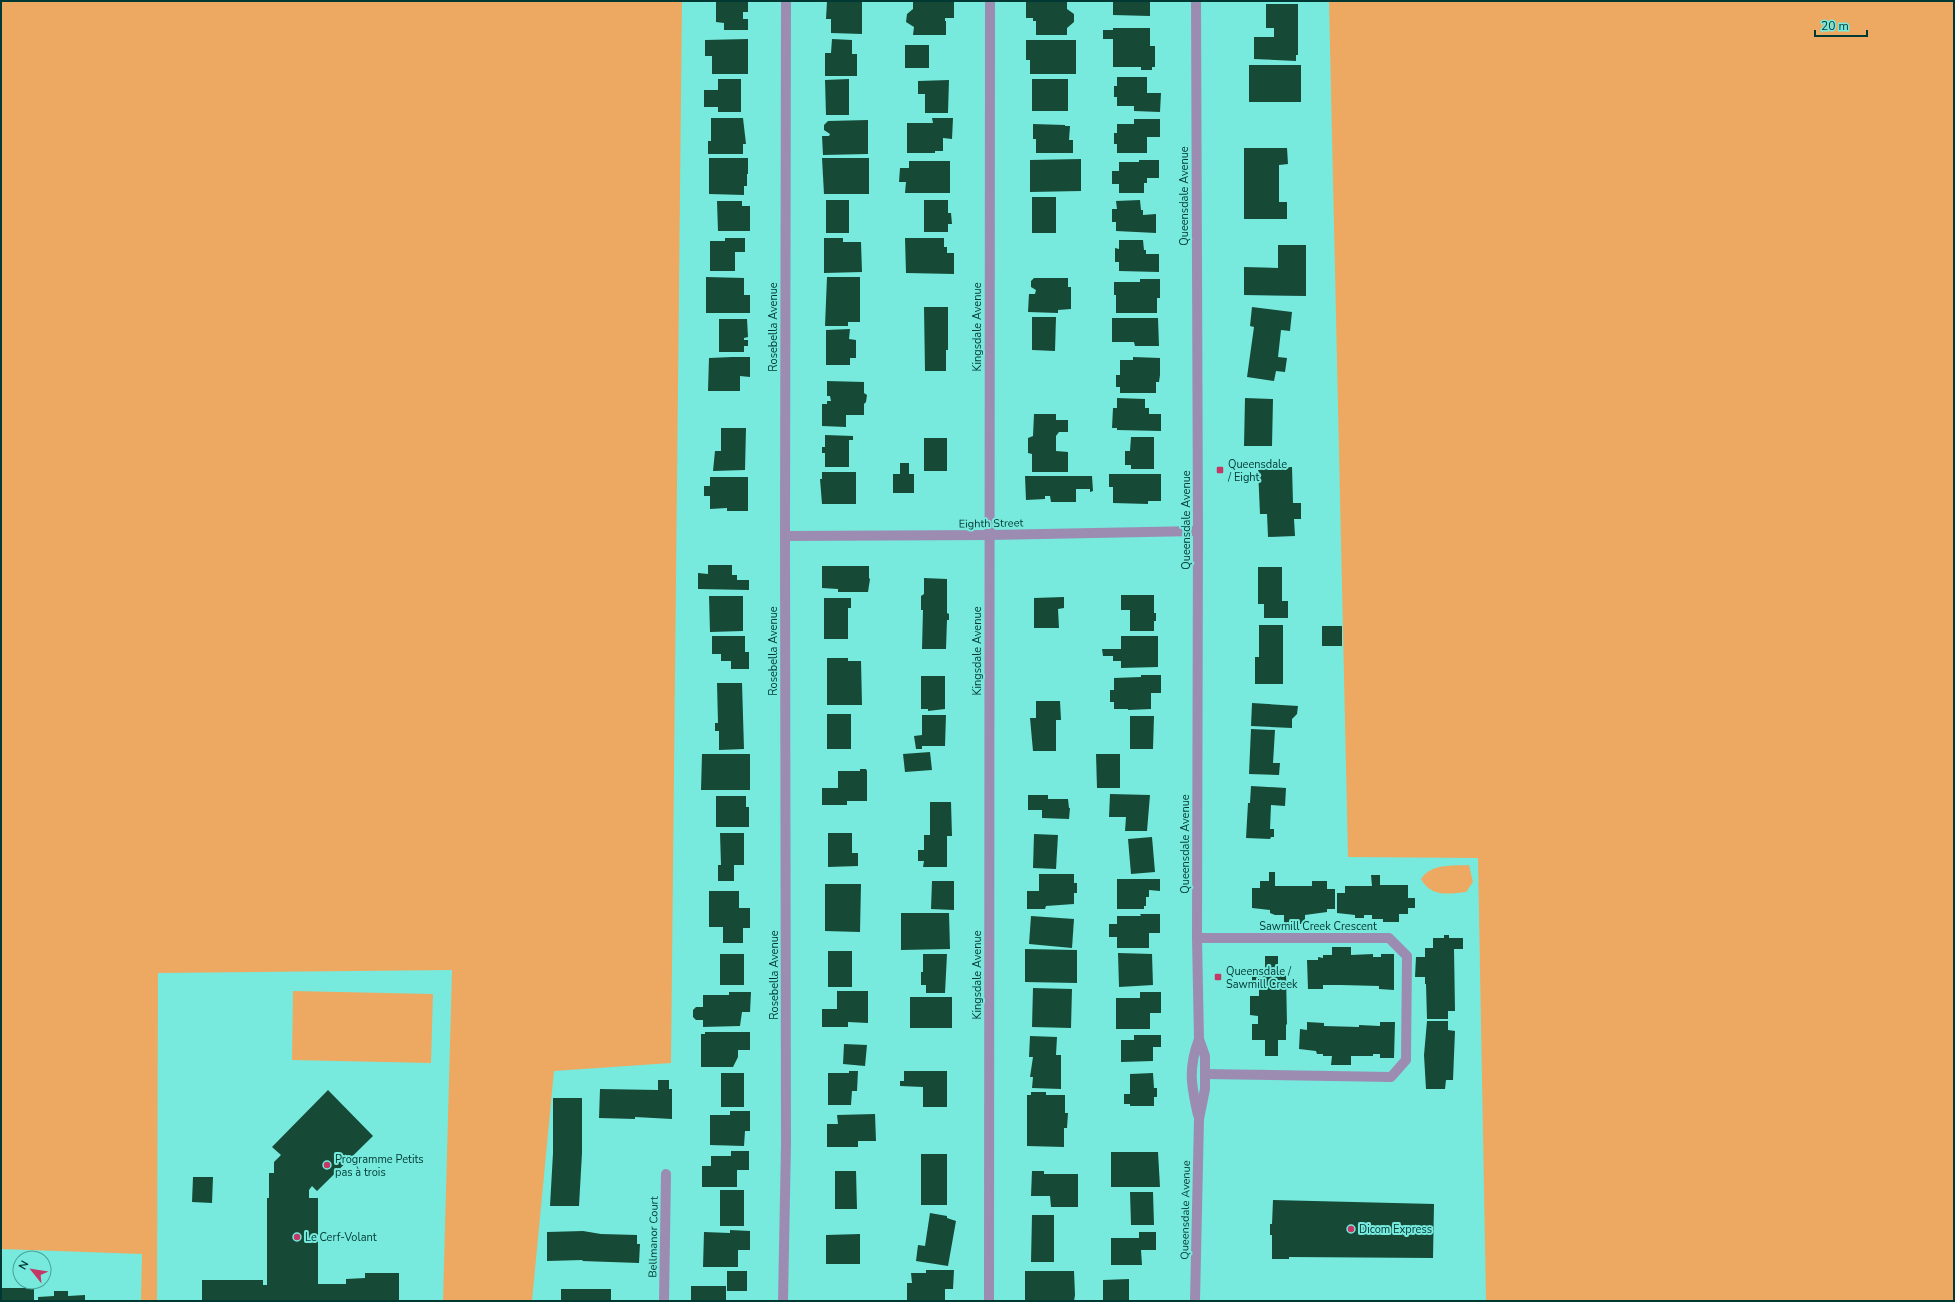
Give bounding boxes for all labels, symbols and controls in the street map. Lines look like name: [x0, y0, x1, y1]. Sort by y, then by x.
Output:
scale bar: [1815, 12, 1867, 38]
text: 20 m: [1821, 18, 1849, 34]
street label: Queensdale Avenue: [1177, 146, 1192, 246]
street label: Rosebella Avenue: [766, 282, 781, 372]
street label: Kingsdale Avenue: [970, 282, 985, 371]
place label: Queensdale / Eight: [1227, 457, 1287, 485]
marker: Queensdale / Eight: [1215, 465, 1225, 475]
street label: Queensdale Avenue: [1179, 470, 1194, 570]
street label: Eighth Street: [959, 515, 1024, 532]
street label: Rosebella Avenue: [766, 606, 781, 696]
street label: Kingsdale Avenue: [970, 606, 985, 695]
street label: Queensdale Avenue: [1178, 794, 1193, 894]
street label: Sawmill Creek Crescent: [1259, 919, 1377, 934]
street label: Rosebella Avenue: [767, 930, 782, 1020]
street label: Kingsdale Avenue: [970, 930, 985, 1019]
place label: Queensdale / Sawmill Creek: [1226, 964, 1298, 992]
marker: Queensdale / Sawmill Creek: [1213, 972, 1223, 982]
place label: Programme Petits pas à trois: [335, 1152, 424, 1180]
marker: Programme Petits pas à trois: [322, 1160, 332, 1170]
street label: Queensdale Avenue: [1177, 1160, 1194, 1260]
street label: Bellmanor Court: [645, 1196, 662, 1278]
place label: Dicom Express: [1359, 1222, 1432, 1237]
marker: Dicom Express: [1346, 1224, 1356, 1234]
place label: Le Cerf-Volant: [305, 1230, 377, 1245]
marker: Le Cerf-Volant: [292, 1232, 302, 1242]
north arrow: [12, 1250, 52, 1290]
text: N: [15, 1258, 32, 1273]

